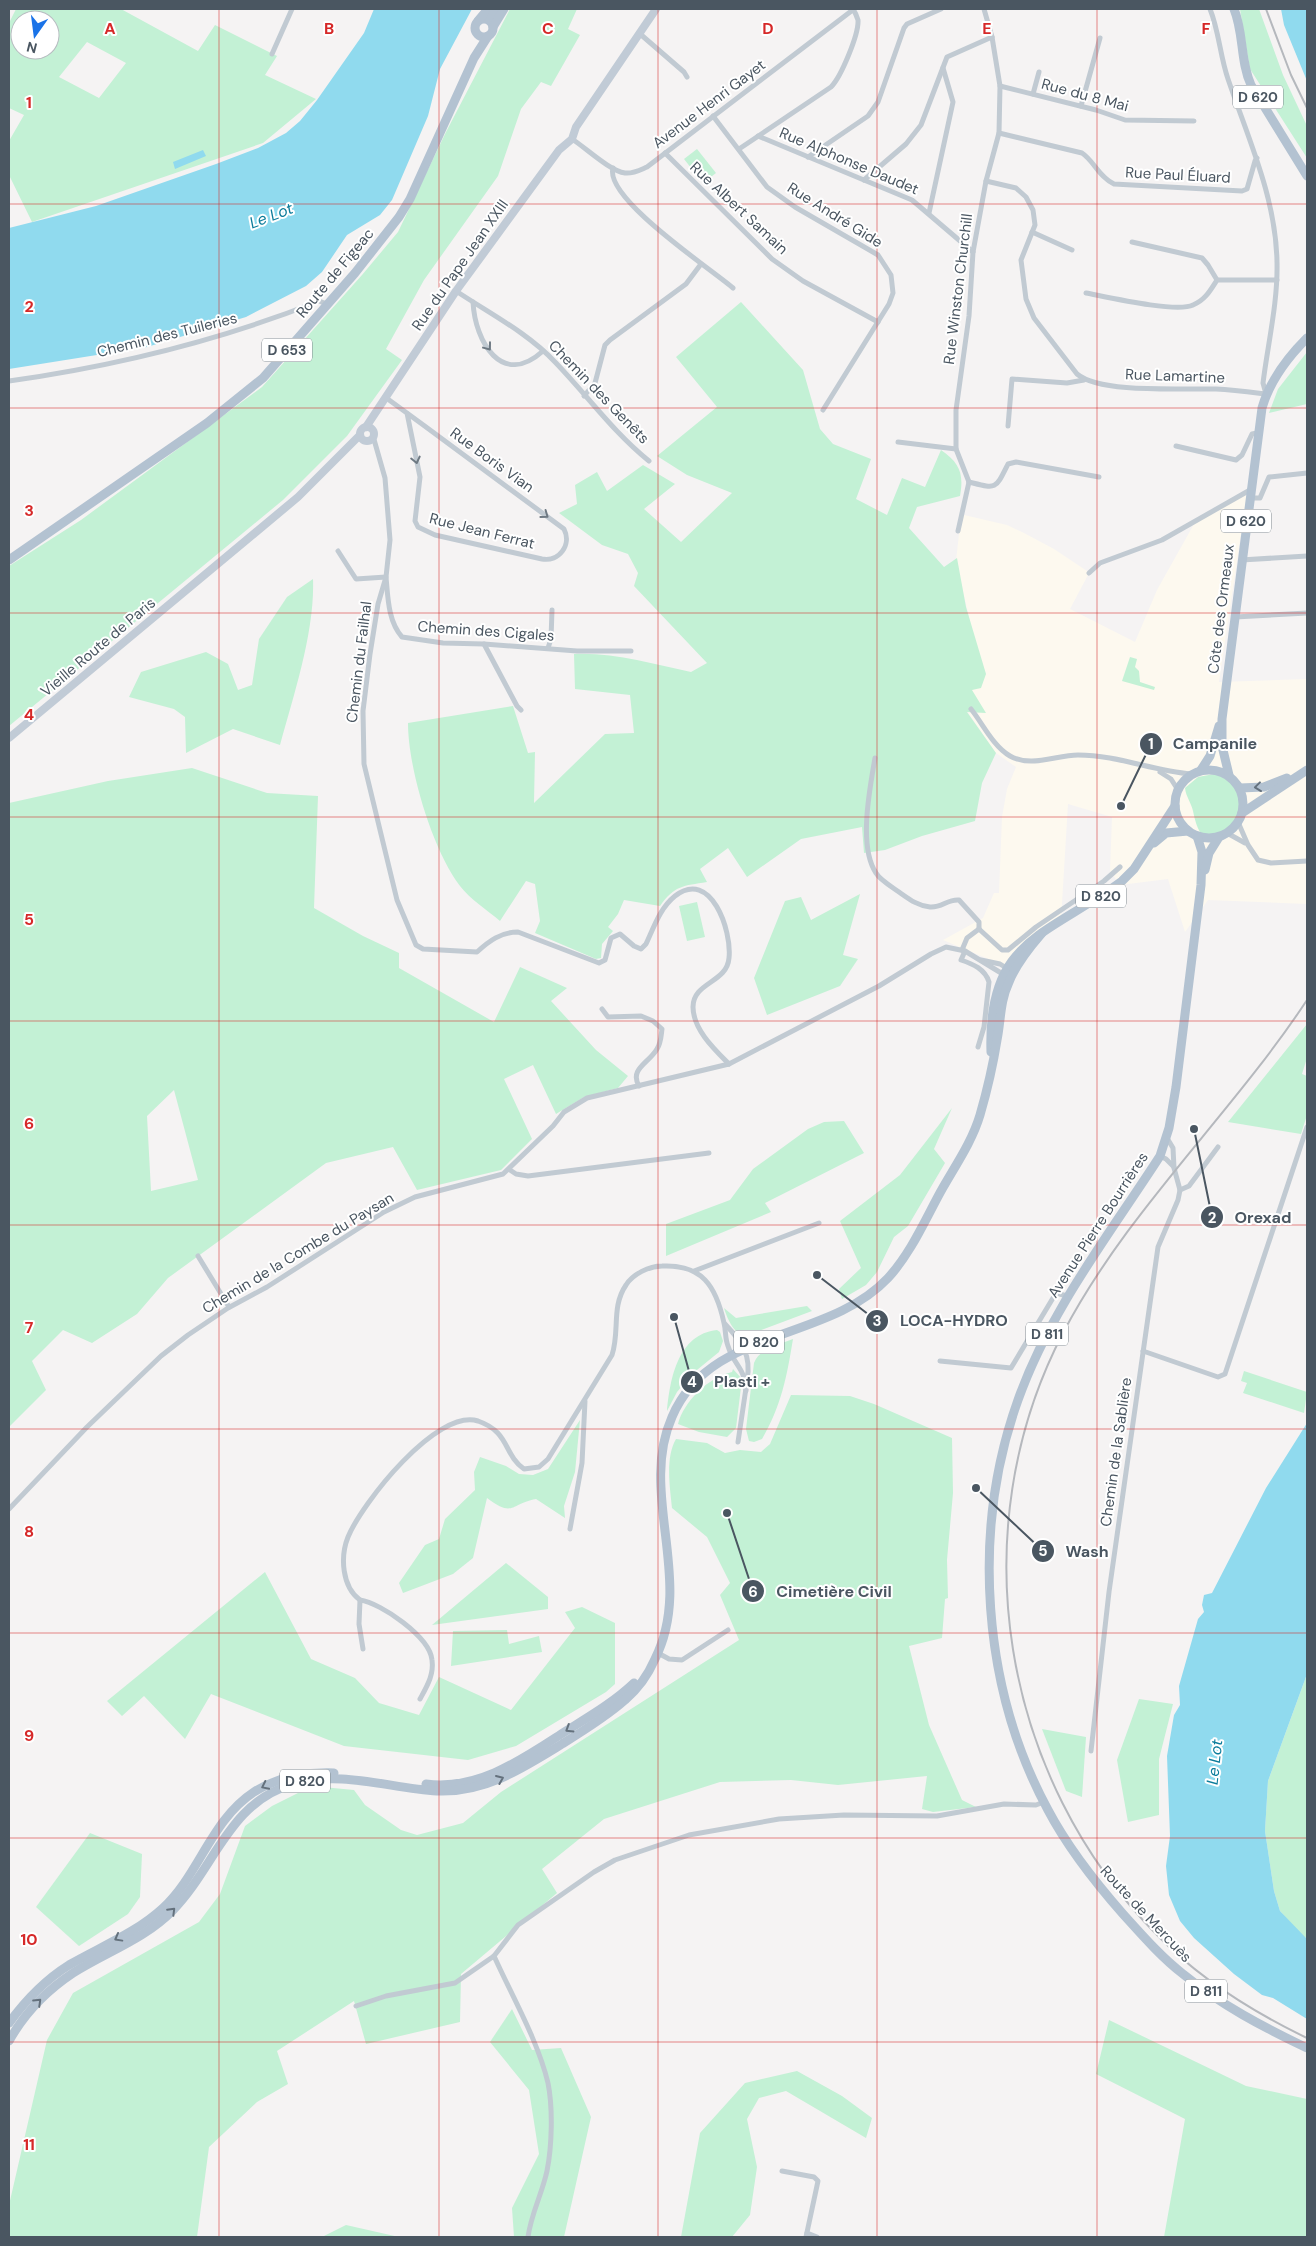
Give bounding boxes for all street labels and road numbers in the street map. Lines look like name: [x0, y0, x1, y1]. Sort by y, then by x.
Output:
street label: Avenue Henri Gayet: [648, 55, 770, 153]
street label: Rue du 8 Mai: [1039, 74, 1131, 116]
road number: D 620: [1233, 85, 1283, 108]
street label: Rue Alphonse Daudet: [776, 123, 922, 199]
street label: Rue Albert Samain: [686, 157, 792, 259]
street label: Rue Paul Éluard: [1125, 162, 1231, 188]
street label: Rue André Gide: [784, 178, 886, 252]
street label: Rue du Pape Jean XXIII: [407, 195, 513, 335]
street label: Rue Winston Churchill: [939, 212, 977, 366]
street label: Route de Figeac: [292, 224, 378, 322]
street label: Chemin des Tuileries: [95, 308, 239, 362]
street label: Chemin des Genêts: [544, 336, 654, 448]
road number: D 653: [262, 338, 312, 362]
street label: Rue Lamartine: [1125, 364, 1225, 388]
street label: Rue Boris Vian: [446, 423, 538, 497]
street label: Rue Jean Ferrat: [427, 508, 537, 554]
road number: D 620: [1221, 510, 1271, 532]
street label: Côte des Ormeaux: [1203, 543, 1239, 675]
street label: Vieille Route de Paris: [36, 593, 160, 701]
street label: Chemin du Failhal: [342, 600, 376, 724]
street label: Chemin des Cigales: [417, 616, 555, 646]
road number: D 820: [1076, 884, 1126, 908]
street label: Avenue Pierre Bourrières: [1043, 1148, 1153, 1302]
street label: Chemin de la Combe du Paysan: [198, 1188, 398, 1318]
road number: D 811: [1026, 1322, 1068, 1346]
road number: D 820: [734, 1330, 784, 1354]
street label: Chemin de la Sablière: [1096, 1376, 1136, 1528]
road number: D 820: [280, 1770, 330, 1792]
street label: Route de Mercuès: [1096, 1861, 1196, 1967]
road number: D 811: [1185, 1980, 1227, 2002]

